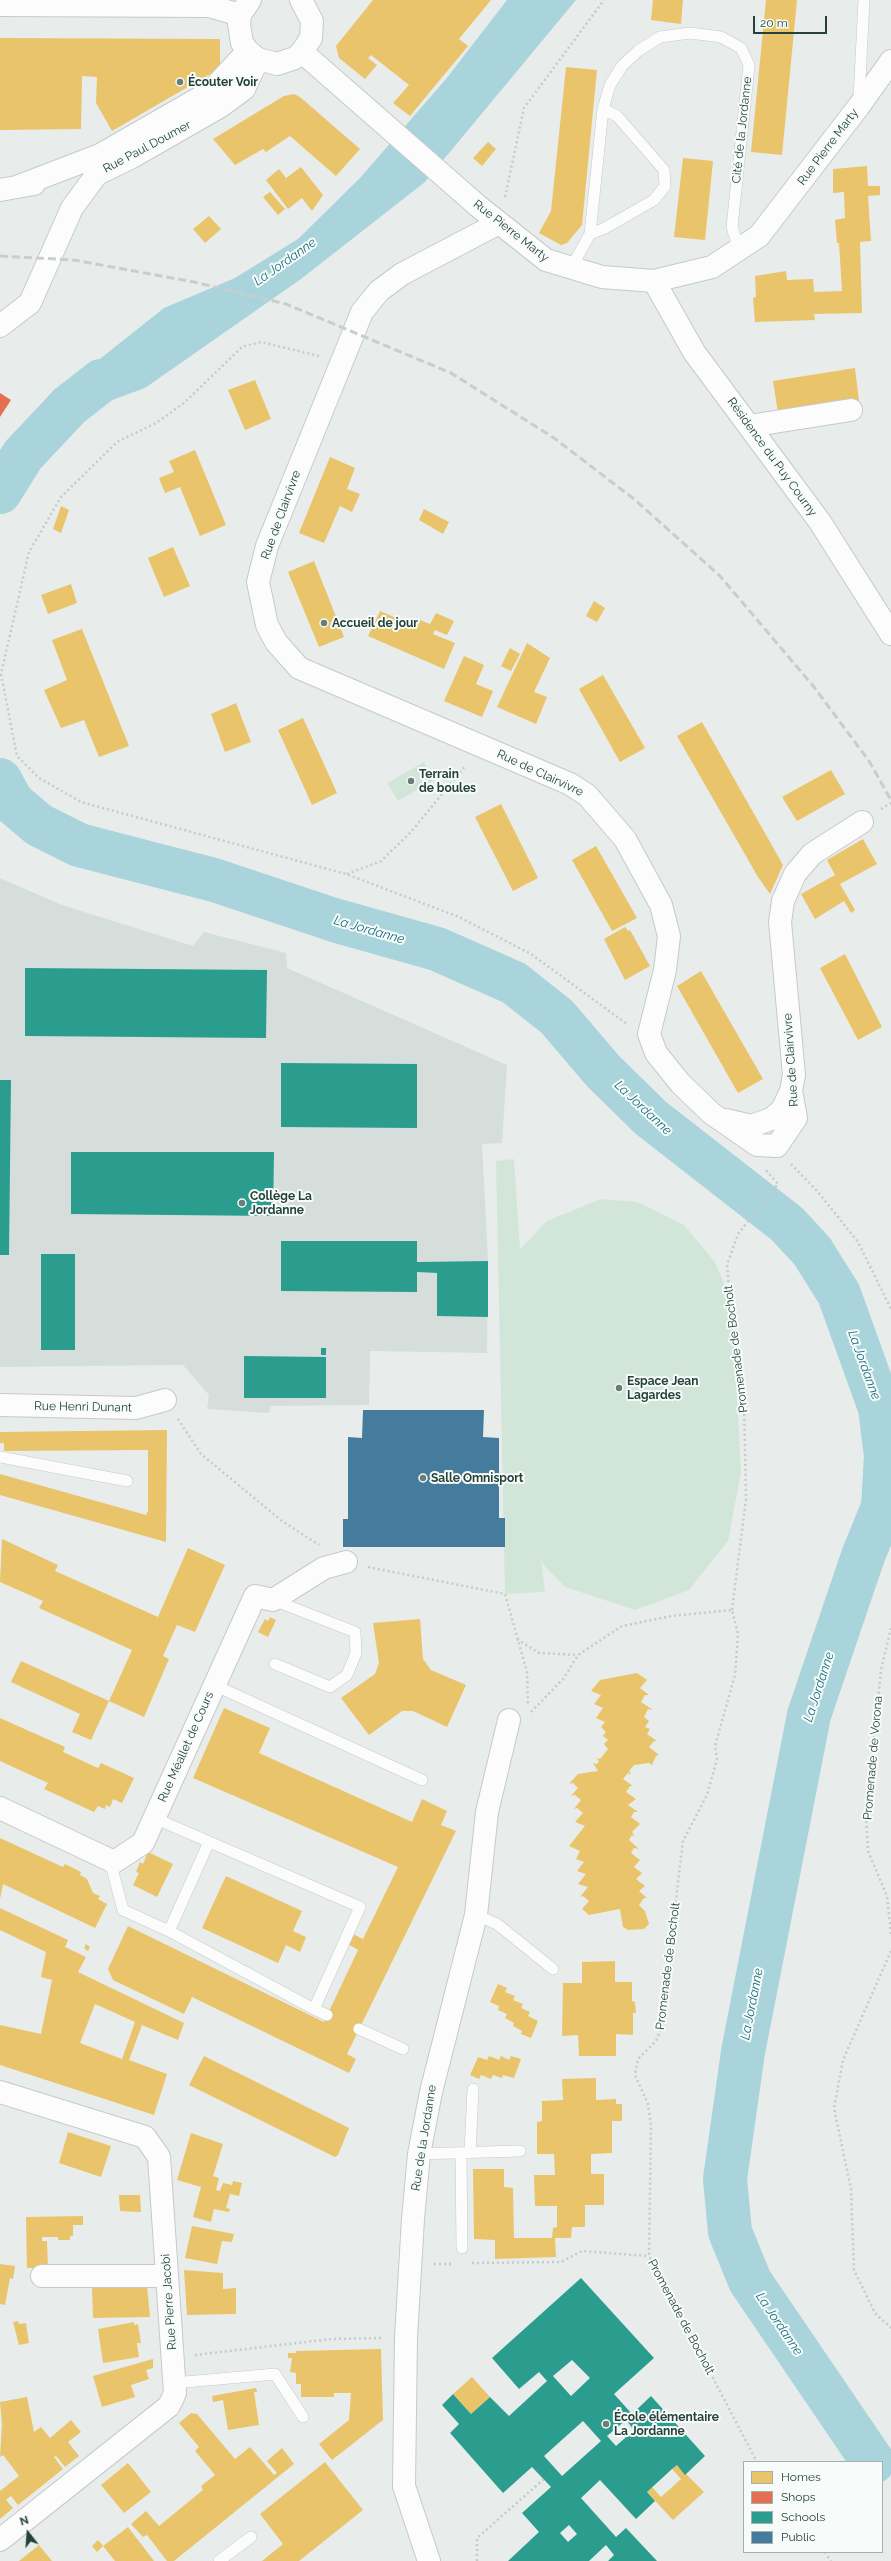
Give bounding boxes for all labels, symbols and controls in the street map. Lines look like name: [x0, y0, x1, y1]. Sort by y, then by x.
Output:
scale bar: [755, 8, 829, 34]
text: 20 m: [760, 16, 788, 30]
place label: Écouter Voir: [188, 75, 258, 89]
street label: Cité de la Jordanne: [729, 76, 755, 184]
marker: Écouter Voir: [175, 77, 185, 87]
street label: Rue Pierre Marty: [795, 106, 861, 188]
street label: Rue Paul Doumer: [101, 118, 193, 176]
street label: Rue Pierre Marty: [470, 197, 552, 265]
water label: La Jordanne: [251, 235, 319, 289]
street label: Résidence du Puy Courny: [724, 395, 820, 519]
street label: Rue de Clairvivre: [258, 468, 304, 562]
place label: Accueil de jour: [332, 616, 418, 630]
marker: Accueil de jour: [319, 618, 329, 628]
street label: Rue de Clairvivre: [494, 747, 586, 799]
place label: Terrain de boules: [419, 767, 476, 795]
marker: Terrain de boules: [406, 776, 416, 786]
water label: La Jordanne: [332, 912, 406, 948]
street label: Rue de Clairvivre: [781, 1013, 801, 1107]
water label: La Jordanne: [611, 1077, 675, 1139]
place label: Collège La Jordanne: [250, 1189, 312, 1217]
marker: Collège La Jordanne: [237, 1198, 247, 1208]
street label: Promenade de Bocholt: [721, 1284, 751, 1414]
water label: La Jordanne: [844, 1328, 884, 1402]
place label: Espace Jean Lagardes: [627, 1374, 698, 1402]
marker: Espace Jean Lagardes: [614, 1383, 624, 1393]
street label: Rue Henri Dunant: [34, 1399, 132, 1415]
place label: Salle Omnisport: [431, 1471, 523, 1485]
marker: Salle Omnisport: [418, 1473, 428, 1483]
water label: La Jordanne: [800, 1650, 838, 1724]
street label: Rue Méallet de Cours: [155, 1689, 217, 1805]
street label: Promenade de Vorona: [860, 1695, 886, 1821]
street label: Promenade de Bocholt: [653, 1901, 683, 2031]
water label: La Jordanne: [737, 1967, 767, 2041]
street label: Rue de la Jordanne: [408, 2084, 440, 2192]
street label: Rue Pierre Jacobi: [158, 2253, 180, 2351]
street label: Promenade de Bocholt: [644, 2257, 718, 2377]
water label: La Jordanne: [752, 2289, 806, 2359]
place label: École élémentaire La Jordanne: [614, 2410, 719, 2438]
marker: École élémentaire La Jordanne: [601, 2419, 611, 2429]
legend: [743, 2461, 883, 2553]
text: Homes: [781, 2470, 821, 2484]
text: Shops: [781, 2490, 816, 2504]
text: Schools: [781, 2510, 825, 2524]
north arrow: [8, 2513, 48, 2553]
text: N: [18, 2514, 30, 2528]
text: Public: [781, 2530, 815, 2544]

